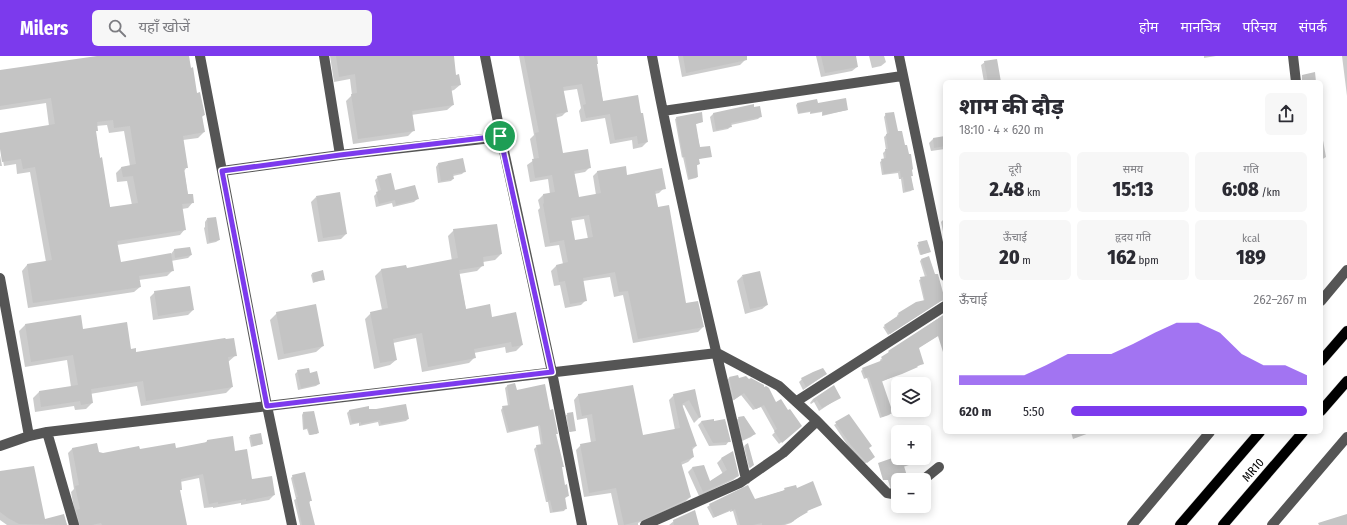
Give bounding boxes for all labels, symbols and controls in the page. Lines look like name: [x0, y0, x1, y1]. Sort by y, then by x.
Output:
search box: [92, 10, 372, 46]
text: Milers: [20, 17, 68, 40]
icon: search: [106, 17, 128, 39]
text: यहाँ खोजें: [138, 18, 190, 36]
text: होम: [1139, 19, 1158, 36]
text: मानचित्र: [1180, 19, 1221, 36]
text: परिचय: [1243, 19, 1277, 36]
text: संपर्क: [1299, 19, 1327, 36]
text: शाम की दौड़: [959, 93, 1064, 120]
button: share: [1265, 93, 1307, 135]
pin: [483, 119, 517, 153]
text: 18:10 · 4 × 620 m: [959, 122, 1044, 137]
icon: arrive: [489, 125, 511, 147]
text: दूरी: [1008, 163, 1022, 176]
text: समय: [1123, 163, 1143, 176]
text: गति: [1243, 163, 1259, 176]
text: 2.48: [989, 177, 1024, 201]
text: 15:13: [1113, 177, 1153, 201]
text: 6:08: [1222, 177, 1259, 201]
text: km: [1024, 186, 1041, 199]
text: /km: [1259, 186, 1280, 199]
text: ऊँचाई: [1003, 231, 1027, 244]
text: हृदय गति: [1115, 231, 1151, 244]
text: kcal: [1242, 232, 1260, 245]
text: 20: [999, 245, 1020, 269]
text: 162: [1107, 245, 1136, 269]
text: 189: [1236, 245, 1266, 269]
text: m: [1020, 254, 1031, 267]
text: bpm: [1136, 254, 1159, 267]
text: ऊँचाई: [959, 292, 987, 307]
text: 262–267 m: [1254, 292, 1307, 307]
map controls: [891, 377, 931, 513]
button: layers: [891, 377, 931, 417]
text: 620 m: [959, 404, 991, 419]
text: 5:50: [1023, 404, 1045, 419]
button: +: [891, 425, 931, 465]
street label: MR10: [1239, 456, 1267, 484]
button: −: [891, 473, 931, 513]

